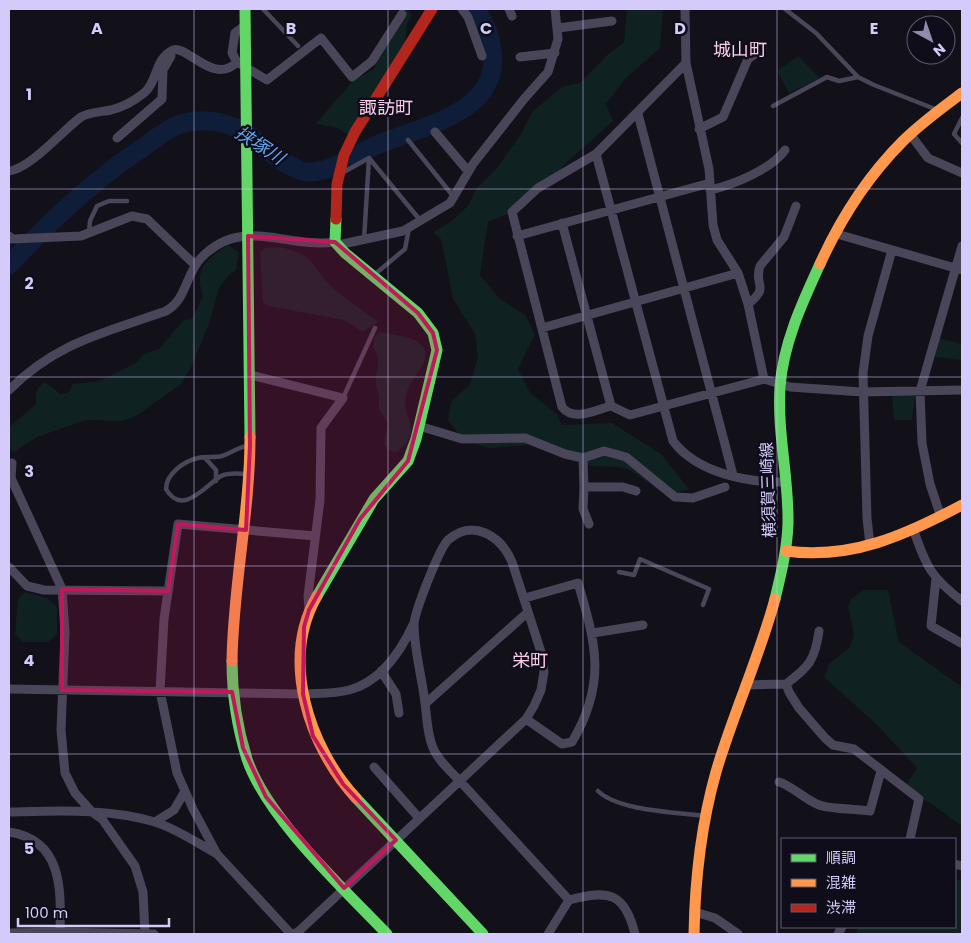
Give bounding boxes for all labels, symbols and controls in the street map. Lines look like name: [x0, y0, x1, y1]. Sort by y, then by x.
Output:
north arrow: [906, 15, 956, 65]
text: A: [91, 17, 103, 40]
text: B: [286, 17, 296, 40]
text: C: [480, 17, 492, 40]
text: D: [674, 17, 686, 40]
text: E: [870, 17, 878, 40]
district label: 城山町: [713, 37, 767, 62]
text: N: [929, 39, 950, 61]
text: 1: [26, 83, 32, 106]
district label: 諏訪町: [359, 95, 413, 120]
water label: 挟塚川: [231, 120, 291, 171]
text: 2: [24, 272, 34, 295]
street label: 横須賀三崎線: [755, 442, 781, 538]
text: 3: [24, 460, 34, 483]
district label: 栄町: [512, 648, 548, 673]
text: 4: [24, 649, 35, 672]
text: 5: [24, 837, 34, 860]
legend: [781, 838, 956, 928]
text: 順調: [826, 847, 856, 868]
text: 混雑: [826, 872, 856, 893]
scale bar: [18, 896, 169, 928]
text: 渋滞: [826, 897, 856, 918]
text: 100 m: [25, 902, 68, 923]

